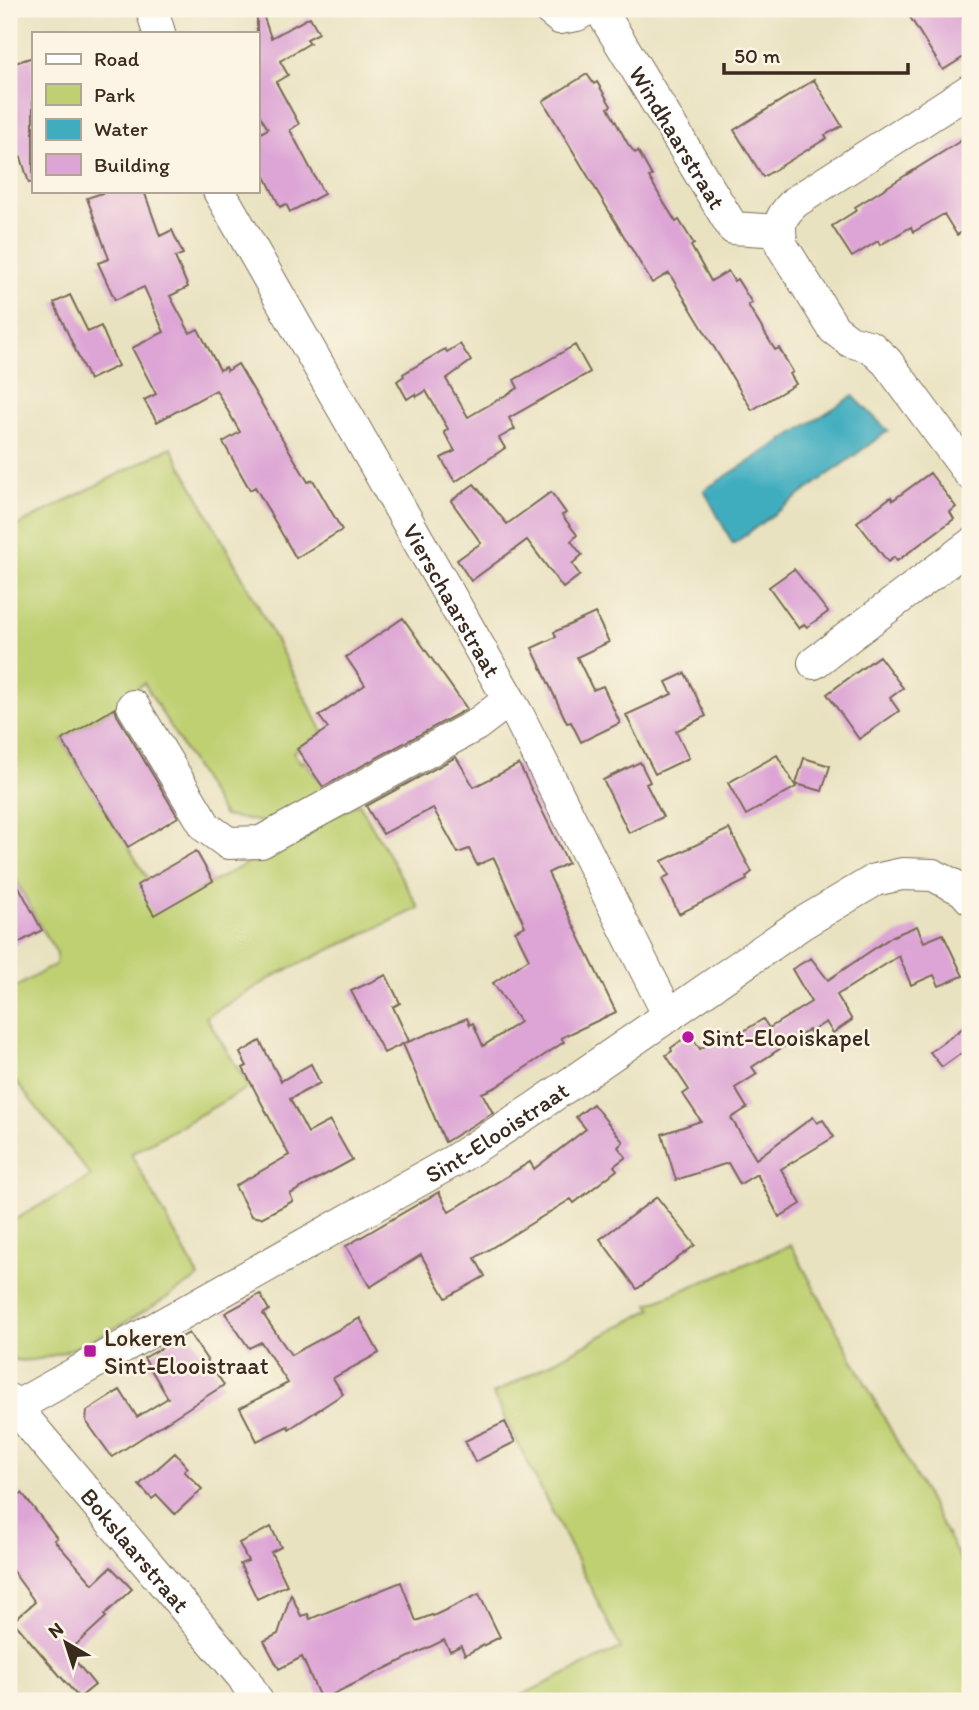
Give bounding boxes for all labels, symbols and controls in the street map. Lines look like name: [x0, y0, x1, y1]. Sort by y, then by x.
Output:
legend: [32, 32, 259, 192]
scale bar: [724, 32, 907, 76]
text: 50 m: [734, 43, 781, 68]
text: Road: [94, 46, 140, 71]
street label: Windhaarstraat: [623, 60, 732, 214]
text: Park: [94, 82, 136, 107]
text: Water: [94, 116, 148, 141]
text: Building: [94, 152, 170, 177]
street label: Vierschaarstraat: [397, 518, 508, 682]
place label: Sint-Elooiskapel: [702, 1023, 870, 1052]
marker: Sint-Elooiskapel: [680, 1029, 696, 1045]
street label: Sint-Elooistraat: [420, 1075, 574, 1189]
place label: Lokeren Sint-Elooistraat: [104, 1323, 269, 1380]
marker: Lokeren Sint-Elooistraat: [82, 1343, 98, 1359]
street label: Bokslaarstraat: [75, 1482, 196, 1618]
north arrow: [32, 1608, 102, 1678]
text: N: [43, 1617, 68, 1643]

